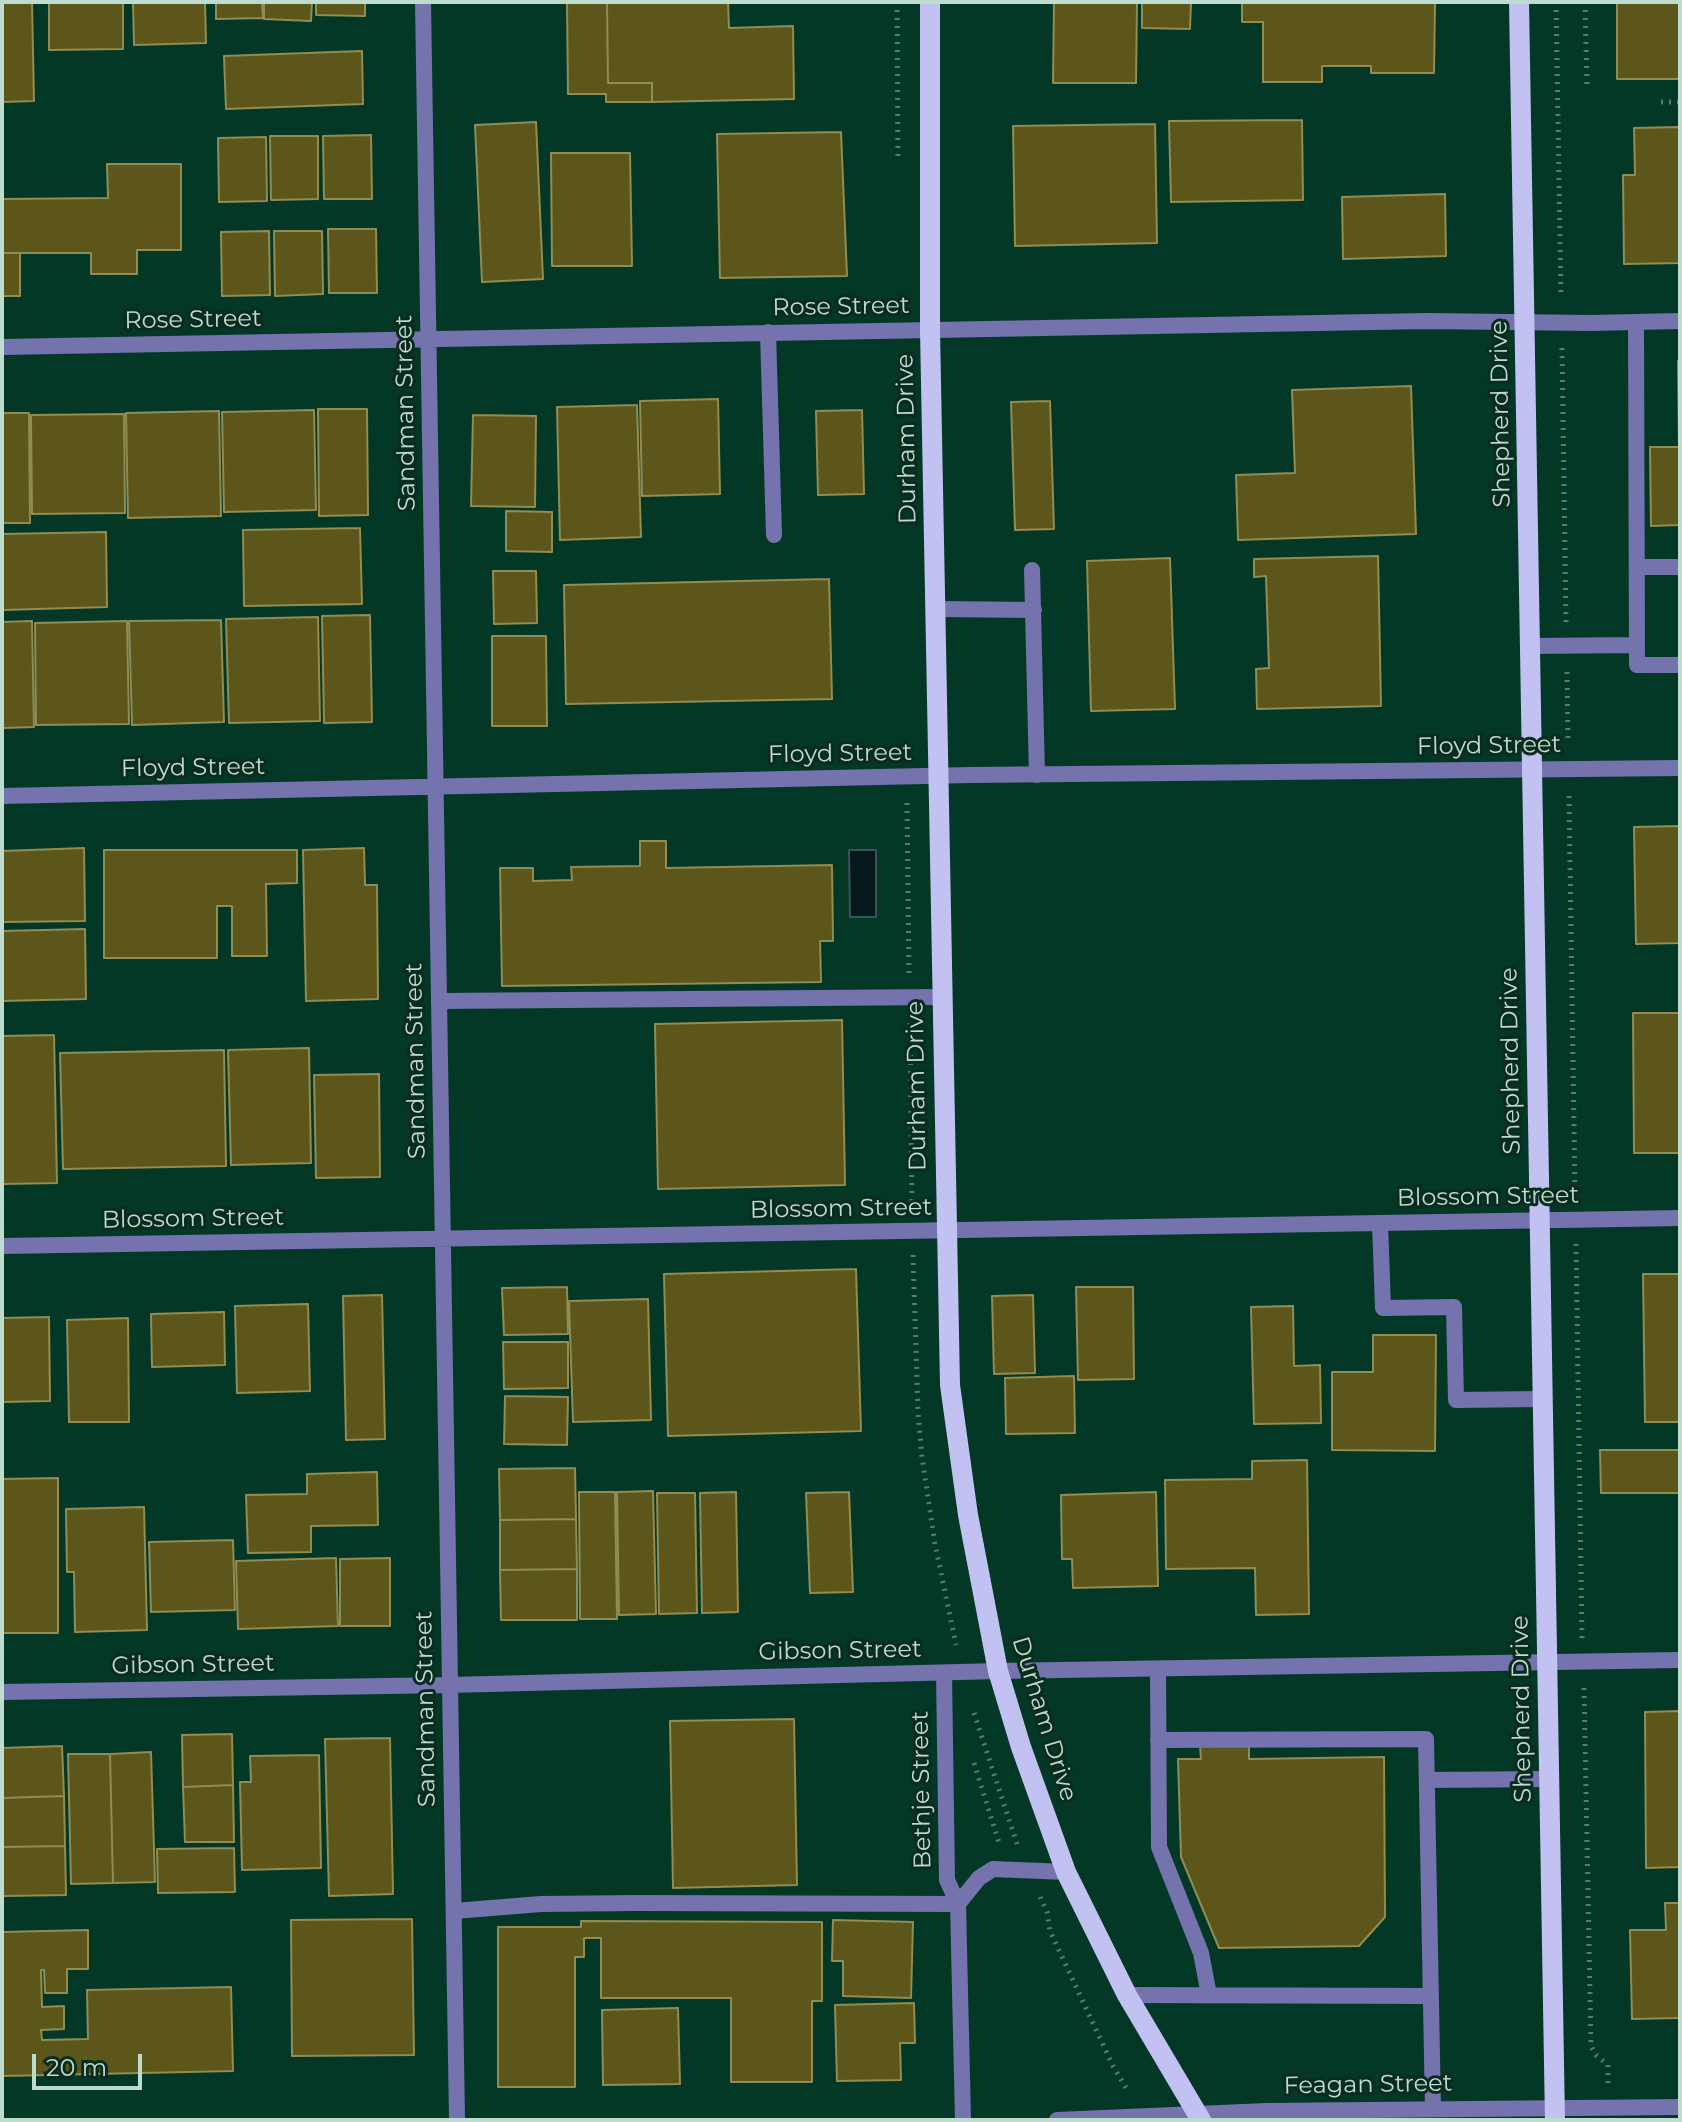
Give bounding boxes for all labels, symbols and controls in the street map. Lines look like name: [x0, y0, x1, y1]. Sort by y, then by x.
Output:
street label: Rose Street: [772, 291, 910, 323]
street label: Rose Street: [124, 304, 262, 336]
street label: Sandman Street: [390, 315, 422, 511]
street label: Shepherd Drive: [1485, 320, 1517, 508]
street label: Durham Drive: [891, 354, 923, 524]
street label: Floyd Street: [1417, 730, 1561, 762]
street label: Floyd Street: [768, 738, 912, 770]
street label: Floyd Street: [121, 752, 265, 784]
street label: Sandman Street: [400, 963, 432, 1159]
street label: Shepherd Drive: [1495, 967, 1527, 1155]
street label: Durham Drive: [901, 1001, 933, 1171]
street label: Blossom Street: [1397, 1181, 1579, 1213]
street label: Blossom Street: [750, 1193, 932, 1225]
street label: Blossom Street: [102, 1203, 284, 1235]
street label: Sandman Street: [410, 1611, 442, 1807]
street label: Shepherd Drive: [1506, 1615, 1538, 1803]
street label: Durham Drive: [1005, 1633, 1083, 1805]
street label: Gibson Street: [758, 1635, 922, 1667]
street label: Gibson Street: [111, 1649, 275, 1681]
street label: Bethje Street: [906, 1711, 938, 1869]
scale bar: [36, 2038, 146, 2088]
text: 20 m: [46, 2053, 107, 2082]
street label: Feagan Street: [1283, 2069, 1453, 2101]

